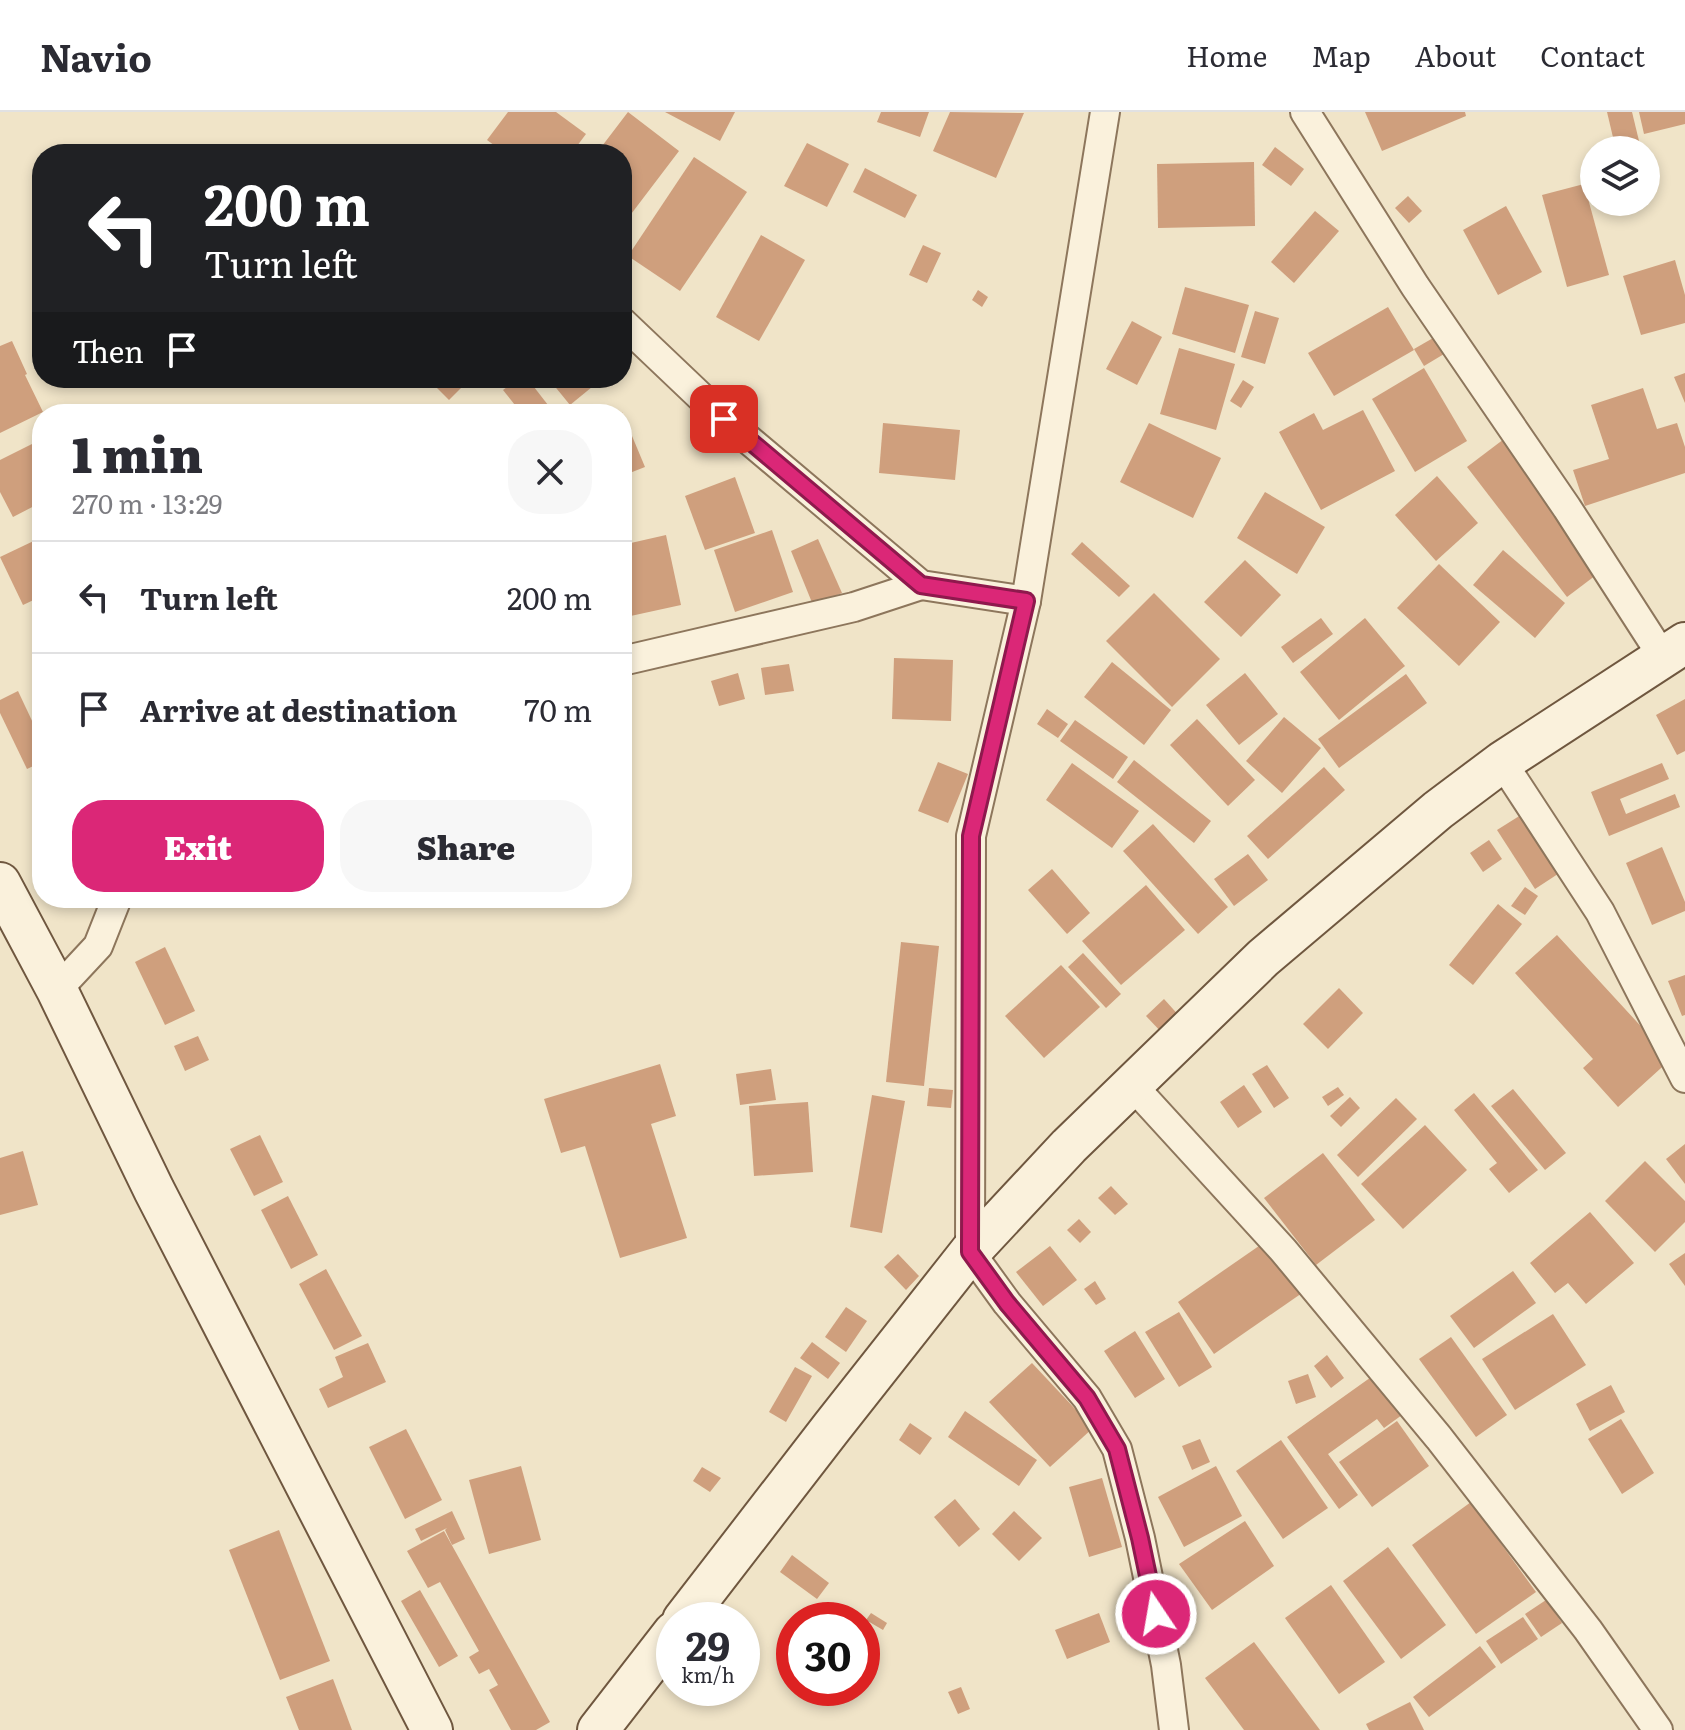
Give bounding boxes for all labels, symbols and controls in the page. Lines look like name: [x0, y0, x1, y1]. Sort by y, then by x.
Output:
text: Navio: [40, 27, 152, 84]
text: Home: [1186, 34, 1267, 76]
text: Map: [1311, 34, 1371, 76]
text: About: [1415, 34, 1496, 76]
text: Contact: [1540, 34, 1645, 76]
map controls: [1580, 136, 1660, 216]
button: layers: [1580, 136, 1660, 216]
text: 200 m: [204, 160, 370, 243]
icon: left: [72, 176, 176, 280]
text: Turn left: [204, 236, 358, 289]
text: Then: [72, 328, 144, 372]
icon: arrive: [160, 328, 204, 372]
pin: [690, 385, 758, 453]
icon: arrive: [702, 397, 746, 441]
text: 1 min: [72, 417, 203, 488]
button: close: [508, 430, 592, 514]
text: 270 m · 13:29: [72, 483, 222, 522]
icon: left: [72, 575, 116, 619]
text: Turn left: [140, 575, 278, 619]
text: 200 m: [507, 575, 592, 619]
icon: arrive: [72, 687, 116, 731]
text: Arrive at destination: [140, 687, 457, 731]
text: 70 m: [524, 687, 592, 731]
button: Exit: [72, 800, 324, 892]
button: Share: [340, 800, 592, 892]
position arrow: [1114, 1572, 1198, 1656]
speed limit sign: 30: [776, 1602, 880, 1706]
text: 29: [686, 1614, 730, 1673]
text: km/h: [681, 1659, 735, 1689]

